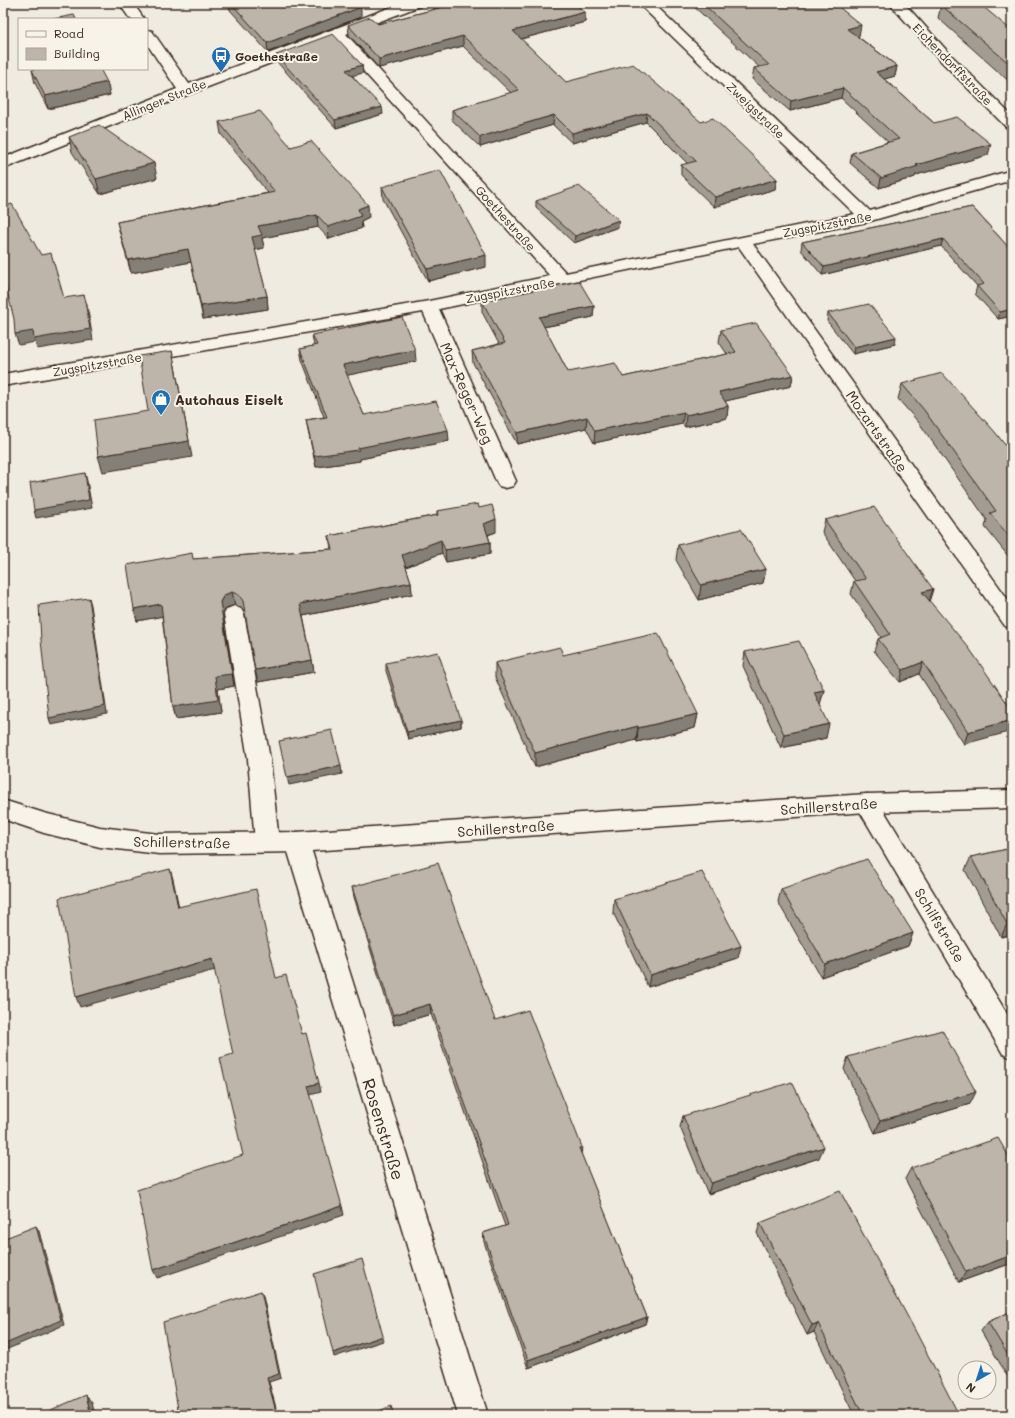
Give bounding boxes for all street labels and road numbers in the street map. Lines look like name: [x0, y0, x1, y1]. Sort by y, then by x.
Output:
street label: Eichendorffstraße: [910, 20, 996, 108]
street label: Allinger Straße: [120, 75, 208, 123]
street label: Zweigstraße: [723, 78, 789, 142]
street label: Goethestraße: [472, 182, 540, 254]
street label: Zugspitzstraße: [781, 208, 873, 240]
street label: Zugspitzstraße: [464, 274, 556, 306]
street label: Max-Reger-Weg: [436, 339, 498, 447]
street label: Zugspitzstraße: [51, 348, 143, 380]
street label: Mozartstraße: [842, 386, 912, 476]
street label: Schillerstraße: [780, 793, 878, 819]
street label: Schillerstraße: [457, 815, 555, 841]
street label: Schillerstraße: [133, 832, 231, 852]
street label: Schilfstraße: [910, 884, 970, 966]
street label: Rosenstraße: [358, 1075, 410, 1183]

